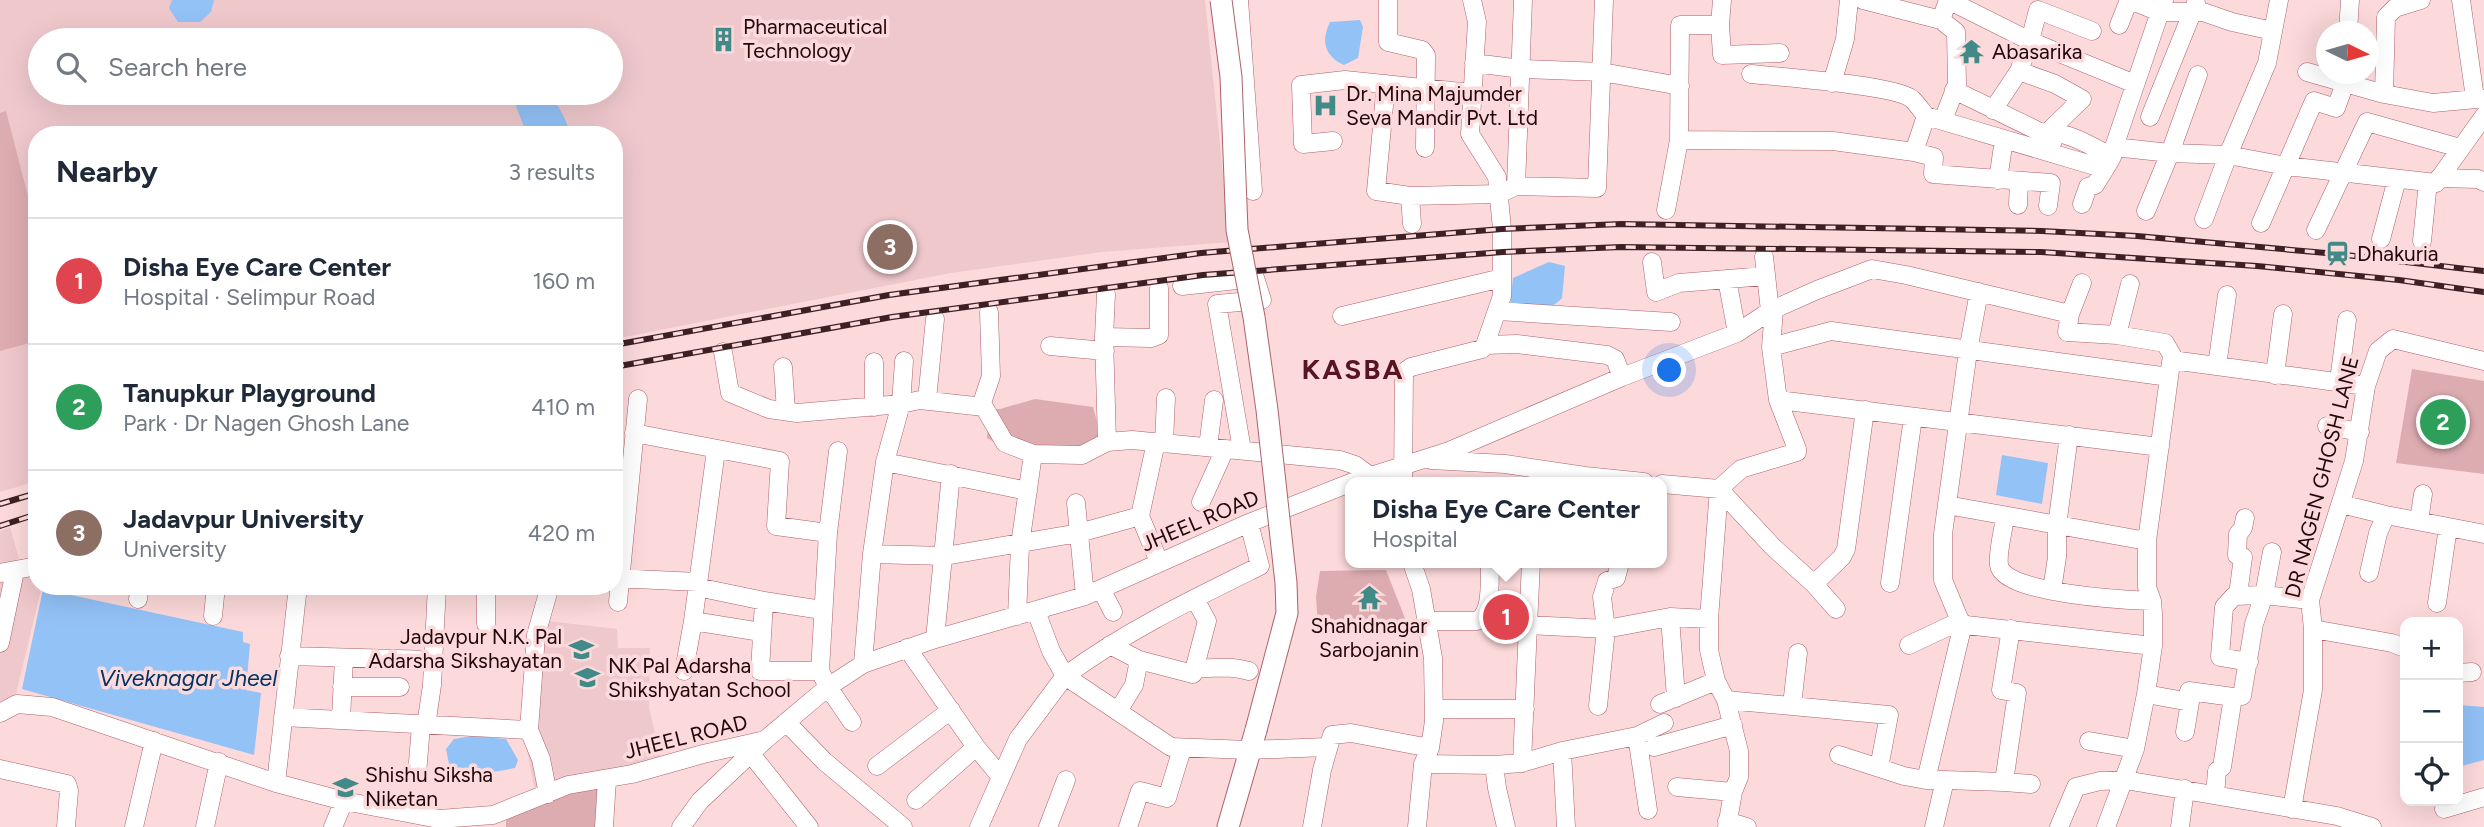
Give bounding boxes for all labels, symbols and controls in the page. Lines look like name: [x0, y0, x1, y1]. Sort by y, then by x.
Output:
place label: Pharmaceutical Technology: [743, 14, 887, 63]
north arrow: [2316, 21, 2379, 84]
building icon: Pharmaceutical Technology: [709, 25, 737, 53]
search box: [28, 28, 623, 105]
temple icon: Abasarika: [1958, 38, 1986, 66]
place label: Abasarika: [1992, 39, 2082, 64]
icon: search: [52, 48, 90, 86]
text: Search here: [108, 51, 247, 83]
place label: Dr. Mina Majumder Seva Mandir Pvt. Ltd: [1346, 81, 1538, 130]
hospital icon: Dr. Mina Majumder Seva Mandir Pvt. Ltd: [1312, 92, 1340, 120]
text: Nearby: [56, 153, 158, 190]
text: 3 results: [508, 158, 595, 186]
pin: 3: [867, 221, 913, 273]
station icon: Dhakuria: [2323, 240, 2351, 268]
place label: Dhakuria: [2357, 241, 2438, 266]
text: Disha Eye Care Center: [123, 251, 391, 283]
text: 1: [74, 267, 84, 295]
text: 160 m: [532, 267, 595, 295]
text: Hospital · Selimpur Road: [123, 283, 375, 311]
district label: KASBA: [1302, 352, 1404, 386]
your location: [1652, 353, 1686, 387]
street label: DR NAGEN GHOSH LANE: [2279, 353, 2364, 600]
text: Tanupkur Playground: [123, 377, 376, 409]
text: 2: [72, 393, 86, 421]
text: 410 m: [531, 393, 595, 421]
pin: 2: [2420, 396, 2466, 448]
text: Park · Dr Nagen Ghosh Lane: [123, 409, 409, 437]
popup: [1345, 477, 1667, 568]
street label: JHEEL ROAD: [1137, 484, 1263, 557]
text: Disha Eye Care Center: [1372, 493, 1640, 525]
text: Jadavpur University: [123, 503, 364, 535]
text: 3: [73, 519, 85, 547]
text: 420 m: [528, 519, 595, 547]
text: Hospital: [1372, 525, 1458, 553]
text: University: [123, 535, 226, 563]
temple icon: Shahidnagar Sarbojanin: [1355, 583, 1383, 611]
pin: 1: [1483, 591, 1529, 643]
place label: Shahidnagar Sarbojanin: [1311, 613, 1427, 662]
map controls: [2400, 617, 2463, 806]
button: +: [2400, 617, 2463, 680]
place label: Jadavpur N.K. Pal Adarsha Sikshayatan: [369, 624, 562, 673]
school or university icon: Jadavpur N.K. Pal Adarsha Sikshayatan: [568, 635, 596, 663]
place label: NK Pal Adarsha Shikshyatan School: [608, 653, 791, 702]
water label: Viveknagar Jheel: [99, 664, 278, 692]
school or university icon: NK Pal Adarsha Shikshyatan School: [574, 664, 602, 692]
button: −: [2400, 680, 2463, 743]
street label: JHEEL ROAD: [622, 709, 750, 764]
button: locate: [2400, 743, 2463, 806]
place label: Shishu Siksha Niketan: [365, 762, 493, 811]
school or university icon: Shishu Siksha Niketan: [331, 773, 359, 801]

